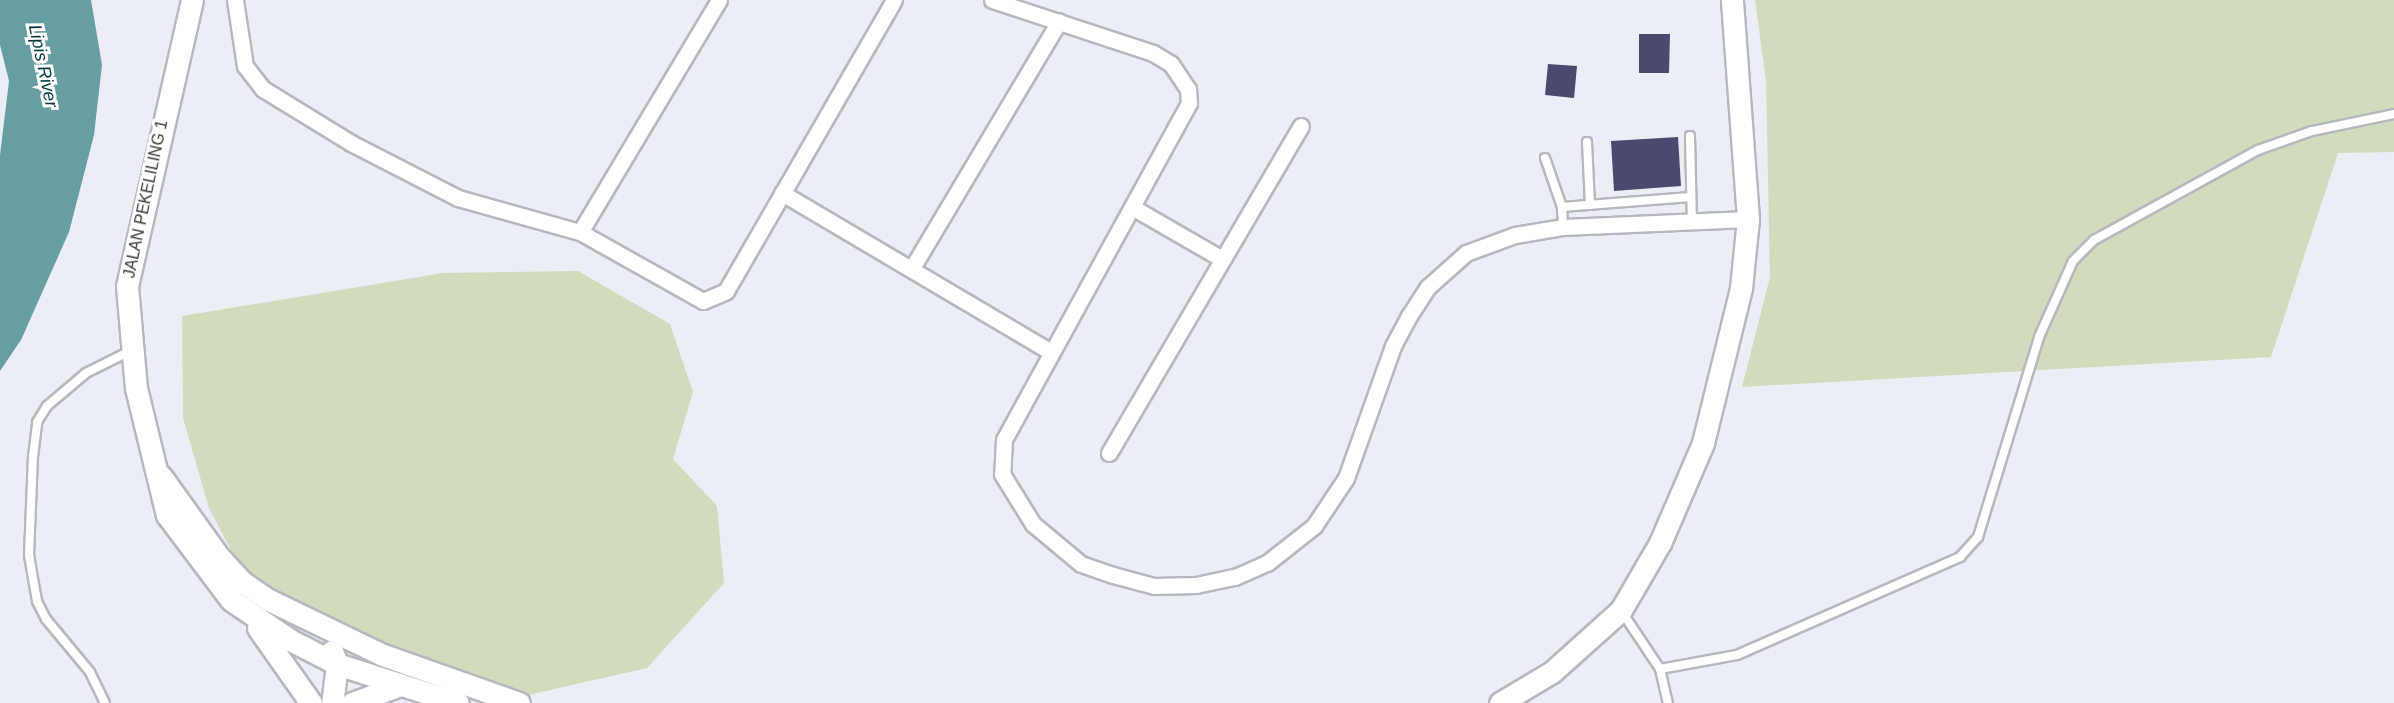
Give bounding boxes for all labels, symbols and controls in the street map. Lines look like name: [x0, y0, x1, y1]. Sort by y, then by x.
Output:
water label: Lipis River: [24, 23, 62, 109]
street label: JALAN PEKELILING 1: [120, 118, 172, 280]

